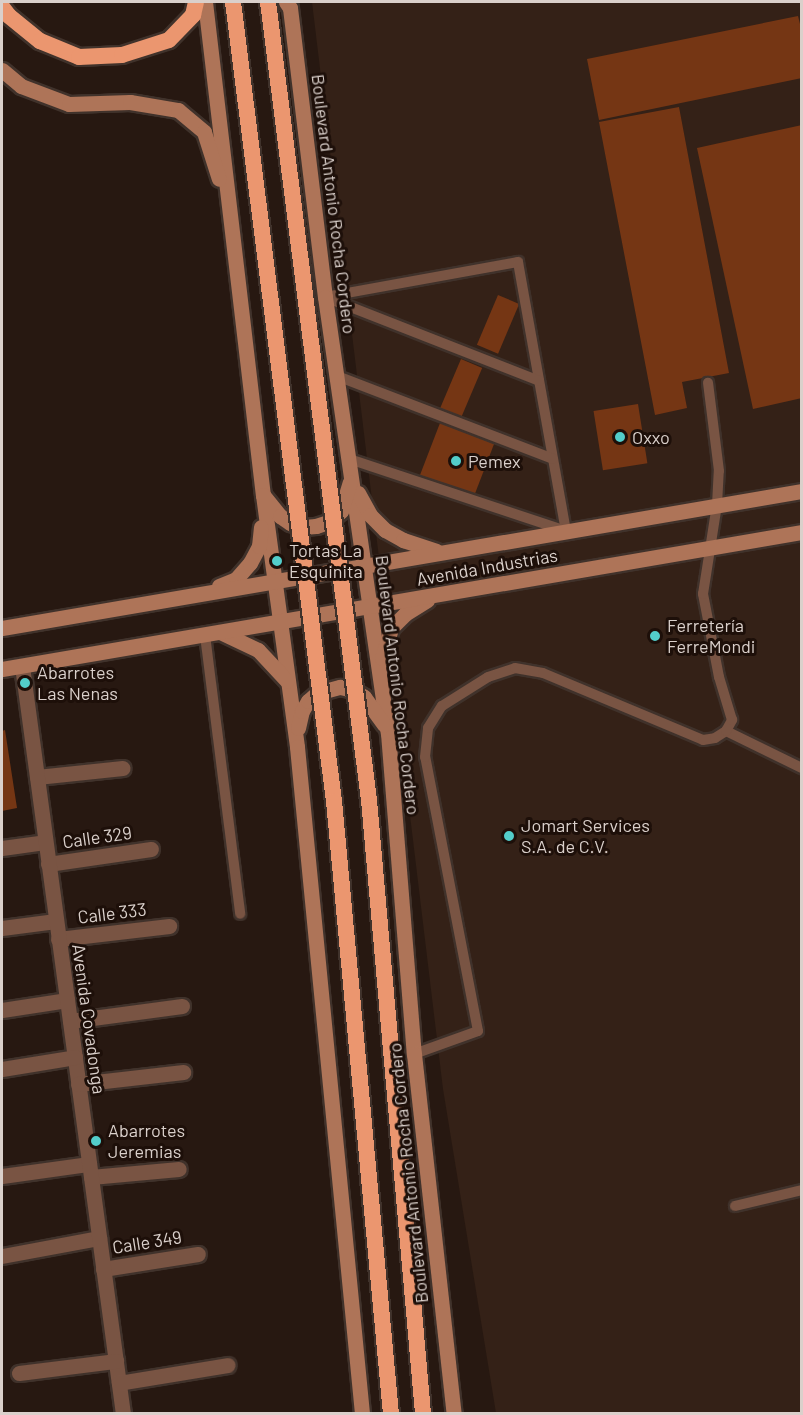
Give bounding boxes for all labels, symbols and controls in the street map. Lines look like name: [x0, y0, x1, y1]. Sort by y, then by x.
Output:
street label: Boulevard Antonio Rocha Cordero: [307, 73, 361, 335]
place label: Oxxo: [632, 426, 670, 448]
marker: Oxxo: [613, 430, 627, 444]
place label: Pemex: [468, 450, 521, 472]
marker: Pemex: [449, 454, 463, 468]
place label: Tortas La Esquinita: [289, 540, 363, 582]
street label: Avenida Industrias: [415, 544, 559, 590]
marker: Tortas La Esquinita: [270, 554, 284, 568]
street label: Boulevard Antonio Rocha Cordero: [371, 554, 425, 816]
place label: Ferretería FerreMondi: [667, 615, 755, 658]
marker: Ferretería FerreMondi: [648, 629, 662, 643]
place label: Abarrotes Las Nenas: [37, 662, 118, 704]
marker: Abarrotes Las Nenas: [18, 676, 32, 690]
place label: Jomart Services S.A. de C.V.: [521, 815, 650, 858]
street label: Calle 329: [61, 821, 133, 853]
marker: Jomart Services S.A. de C.V.: [502, 829, 516, 843]
street label: Calle 333: [76, 898, 148, 928]
street label: Avenida Covadonga: [68, 943, 110, 1095]
street label: Boulevard Antonio Rocha Cordero: [384, 1042, 432, 1304]
place label: Abarrotes Jeremias: [108, 1120, 185, 1162]
marker: Abarrotes Jeremias: [89, 1134, 103, 1148]
street label: Calle 349: [111, 1226, 183, 1258]

